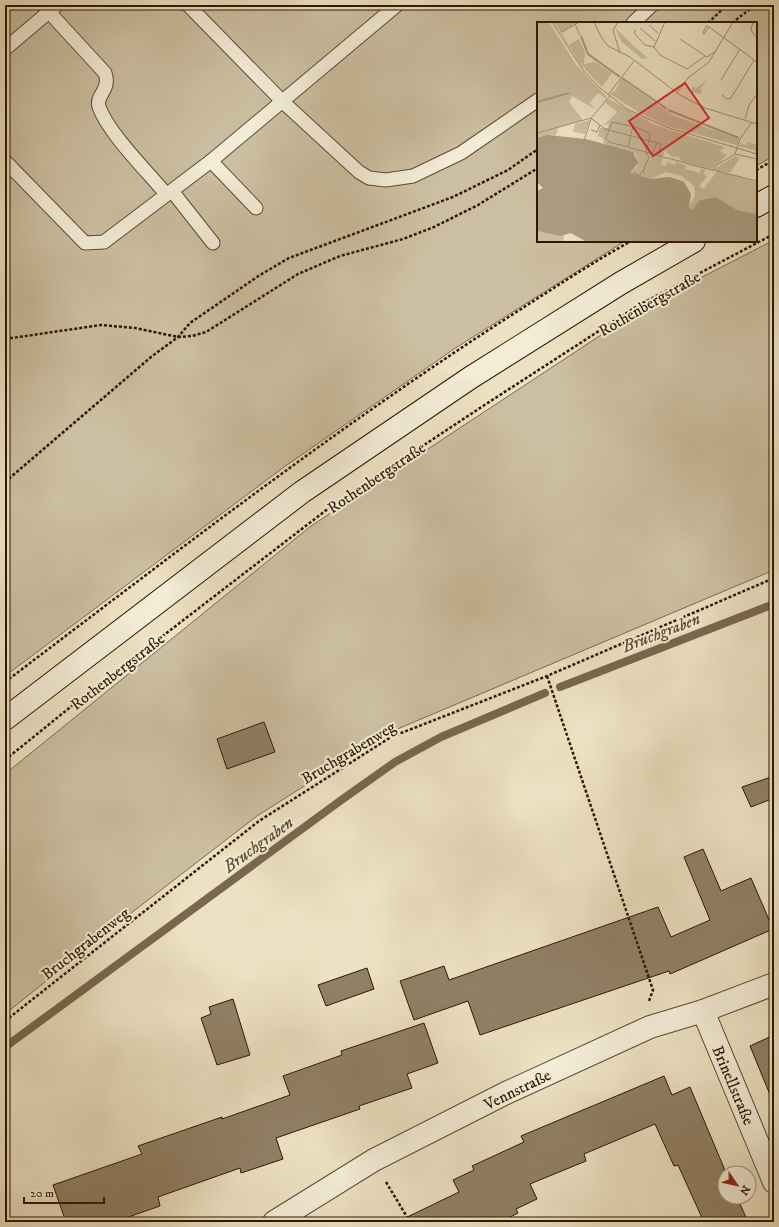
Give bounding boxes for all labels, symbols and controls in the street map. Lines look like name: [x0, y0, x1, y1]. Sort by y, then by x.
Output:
inset map: [537, 22, 757, 242]
street label: Rothenbergstraße: [595, 266, 704, 341]
street label: Rothenbergstraße: [324, 437, 430, 518]
water label: Bruchgraben: [618, 608, 704, 658]
street label: Rothenbergstraße: [66, 629, 169, 715]
street label: Bruchgrabenweg: [298, 717, 400, 789]
water label: Bruchgraben: [218, 812, 298, 878]
street label: Bruchgrabenweg: [37, 903, 134, 984]
street label: Brinellstraße: [707, 1043, 759, 1128]
street label: Vennstraße: [480, 1065, 555, 1115]
north arrow: [717, 1165, 757, 1205]
scale bar: [24, 1179, 104, 1205]
text: N: [736, 1182, 753, 1198]
text: 20 m: [30, 1186, 54, 1201]

